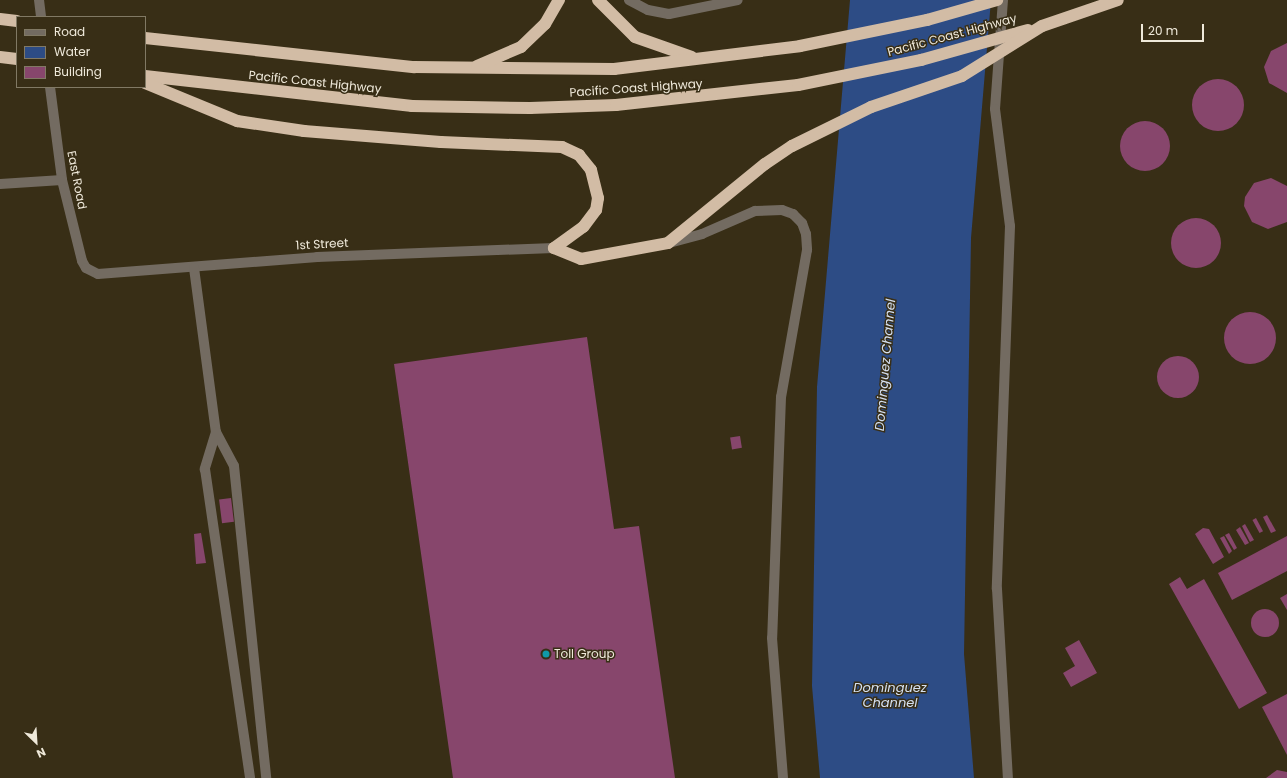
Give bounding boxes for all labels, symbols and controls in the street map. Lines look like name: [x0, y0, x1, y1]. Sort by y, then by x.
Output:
street label: Pacific Coast Highway: [886, 11, 1018, 59]
legend: [16, 16, 146, 88]
scale bar: [1143, 16, 1206, 42]
text: 20 m: [1148, 22, 1178, 39]
text: Road: [54, 23, 85, 40]
text: Water: [54, 43, 90, 60]
text: Building: [54, 63, 102, 80]
street label: Pacific Coast Highway: [248, 68, 382, 96]
street label: Pacific Coast Highway: [569, 76, 703, 100]
street label: East Road: [64, 150, 90, 210]
street label: 1st Street: [295, 235, 349, 253]
water label: Dominguez Channel: [872, 298, 900, 432]
place label: Toll Group: [554, 647, 615, 661]
marker: Toll Group: [541, 649, 551, 659]
water label: Dominguez Channel: [853, 681, 927, 712]
north arrow: [16, 722, 56, 762]
text: N: [34, 744, 48, 762]

